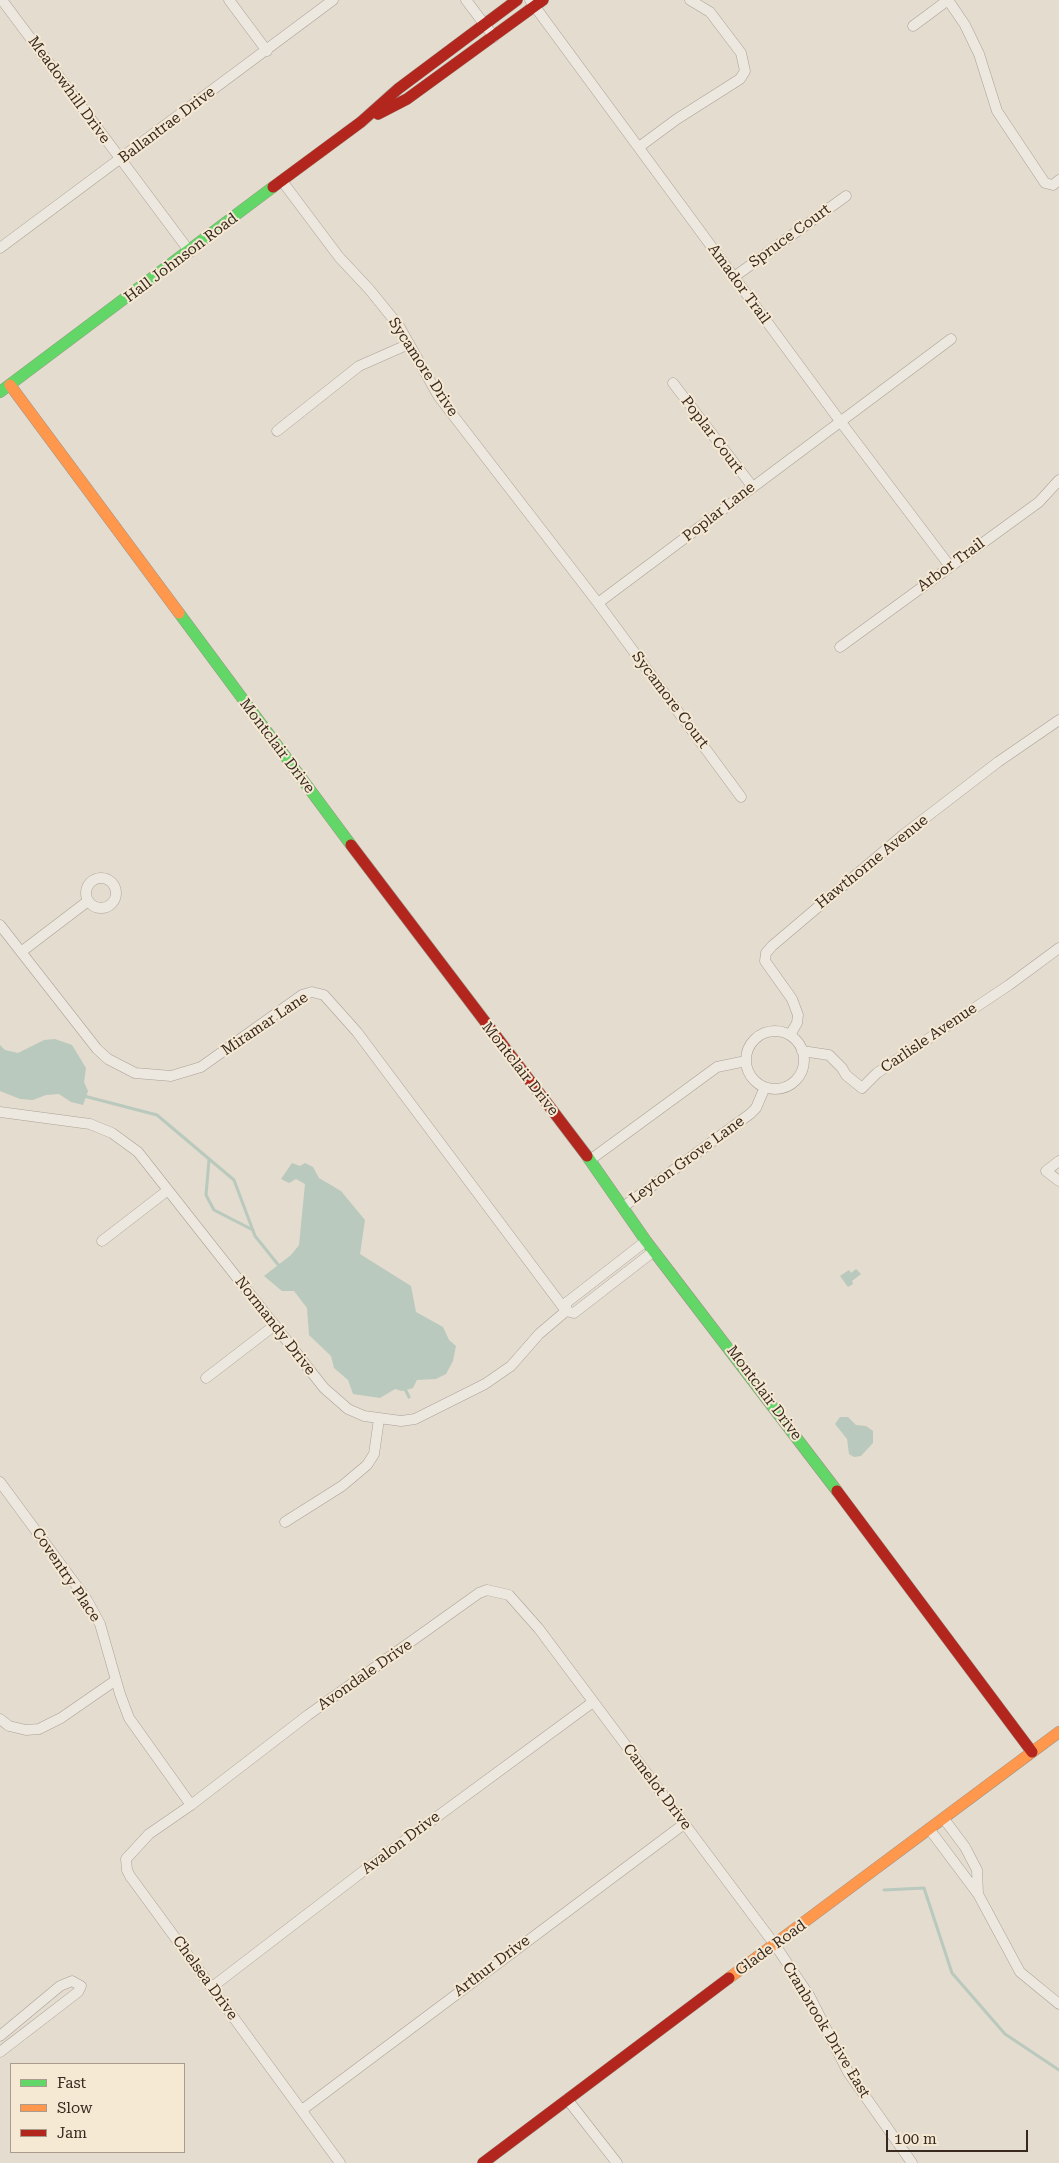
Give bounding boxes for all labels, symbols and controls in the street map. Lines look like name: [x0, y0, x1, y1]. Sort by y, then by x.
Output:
street label: Meadowhill Drive: [24, 33, 114, 147]
street label: Ballantrae Drive: [115, 83, 219, 167]
street label: Spruce Court: [746, 200, 834, 272]
street label: Hall Johnson Road: [121, 210, 241, 306]
street label: Amador Trail: [704, 241, 774, 327]
street label: Sycamore Drive: [384, 314, 462, 420]
street label: Poplar Court: [677, 393, 747, 477]
street label: Poplar Lane: [679, 478, 759, 546]
street label: Arbor Trail: [914, 535, 988, 595]
street label: Sycamore Court: [628, 648, 712, 752]
street label: Montclair Drive: [236, 695, 318, 797]
street label: Hawthorne Avenue: [812, 811, 932, 913]
street label: Miramar Lane: [218, 988, 312, 1060]
street label: Carlisle Avenue: [877, 999, 981, 1077]
street label: Montclair Drive: [478, 1019, 562, 1119]
street label: Leyton Grove Lane: [626, 1112, 748, 1208]
street label: Normandy Drive: [231, 1273, 319, 1379]
street label: Montclair Drive: [723, 1342, 805, 1444]
street label: Coventry Place: [28, 1525, 104, 1625]
street label: Avondale Drive: [314, 1636, 416, 1714]
street label: Camelot Drive: [619, 1740, 695, 1834]
street label: Avalon Drive: [358, 1808, 444, 1878]
street label: Glade Road: [732, 1916, 810, 1980]
street label: Chelsea Drive: [168, 1932, 242, 2024]
street label: Arthur Drive: [450, 1932, 534, 2000]
street label: Cranbrook Drive East: [778, 1959, 874, 2101]
legend: [10, 2063, 185, 2153]
text: Fast: [57, 2074, 86, 2092]
text: Slow: [57, 2099, 92, 2117]
scale bar: [889, 2120, 1032, 2152]
text: Jam: [57, 2124, 87, 2142]
text: 100 m: [894, 2130, 937, 2148]

